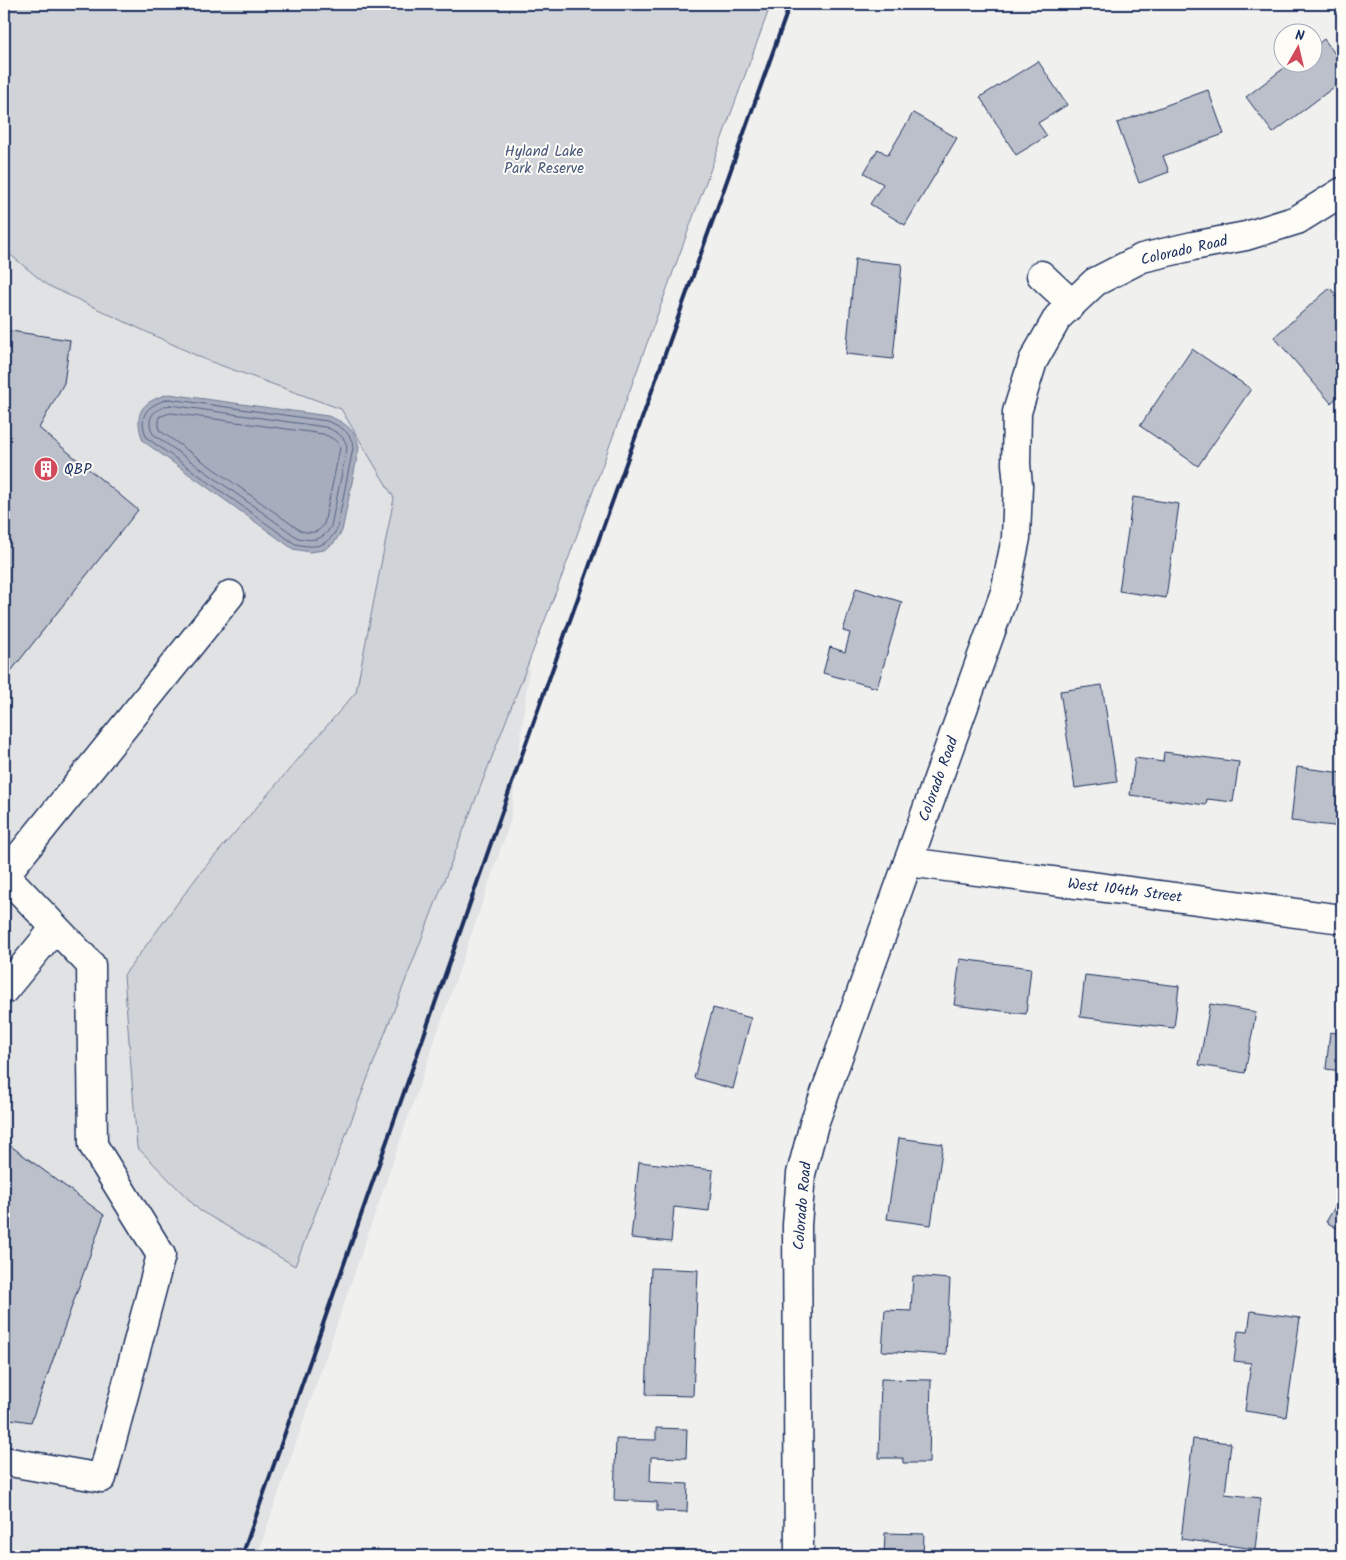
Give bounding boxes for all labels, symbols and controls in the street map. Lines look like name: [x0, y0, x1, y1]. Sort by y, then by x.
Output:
north arrow: [1274, 22, 1324, 72]
text: N: [1294, 25, 1306, 48]
park label: Hyland Lake Park Reserve: [504, 140, 584, 181]
street label: Colorado Road: [1138, 229, 1231, 273]
building icon: QBP: [33, 456, 59, 482]
place label: QBP: [64, 458, 92, 482]
street label: Colorado Road: [913, 733, 966, 825]
street label: West 104th Street: [1066, 872, 1184, 910]
street label: Colorado Road: [787, 1160, 819, 1251]

